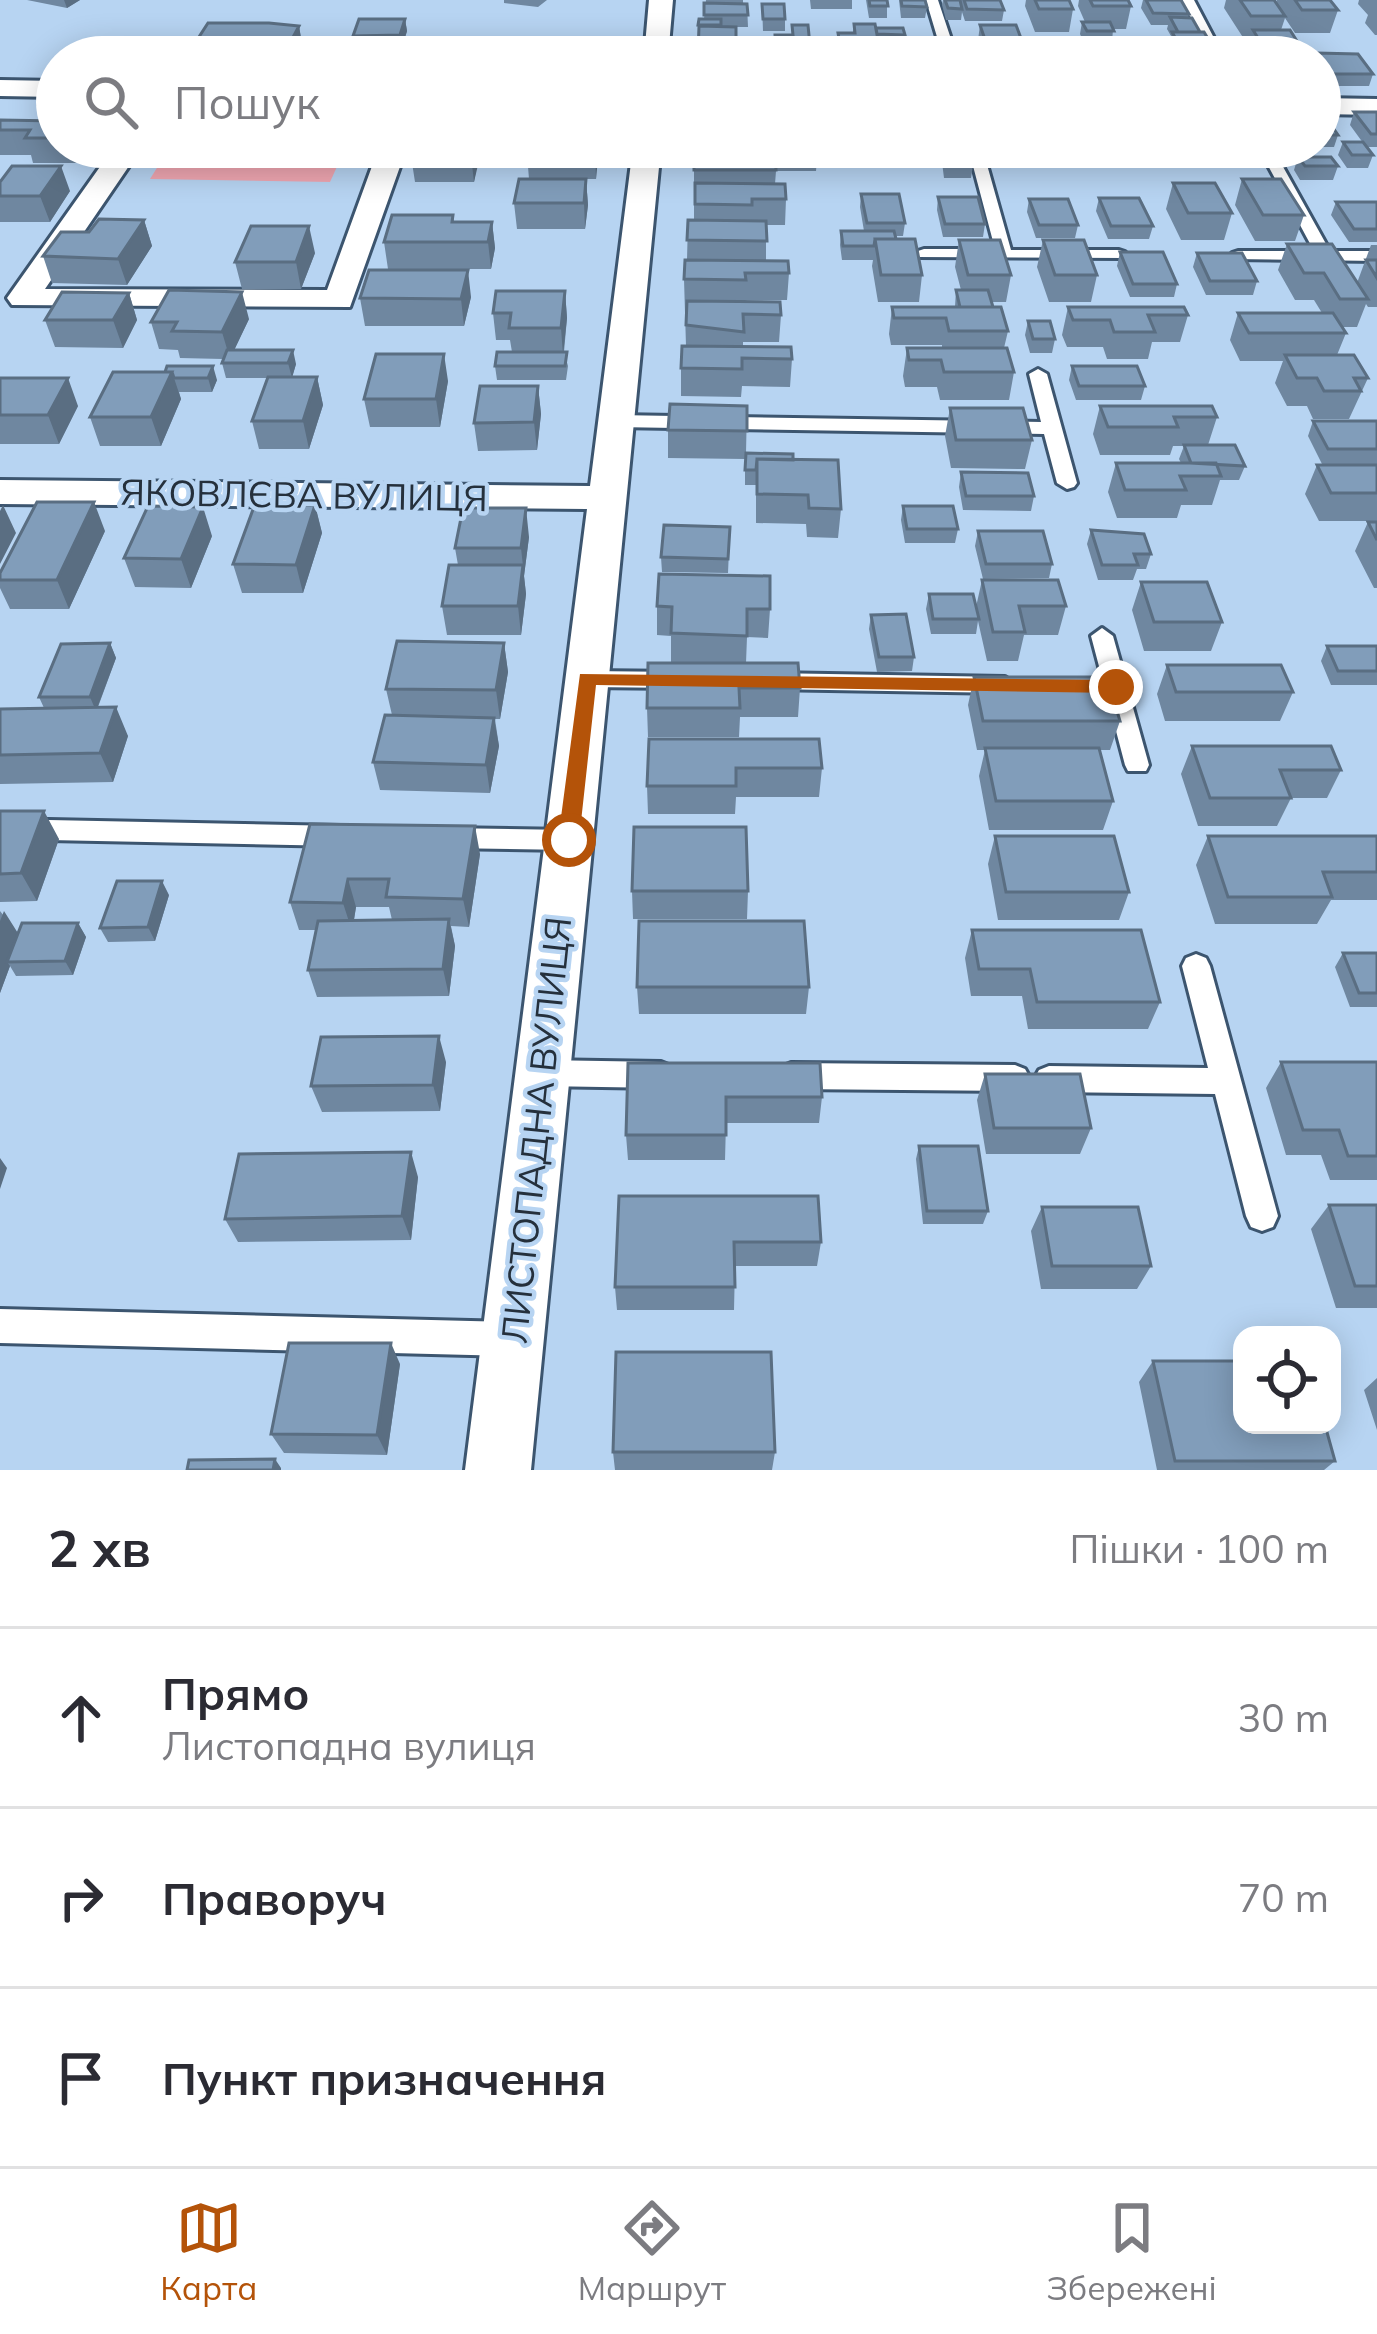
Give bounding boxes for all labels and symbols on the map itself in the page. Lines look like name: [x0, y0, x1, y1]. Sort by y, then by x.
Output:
street label: ЯКОВЛЄВА ВУЛИЦЯ: [120, 469, 488, 520]
route end: [1089, 660, 1143, 714]
route start: [542, 813, 596, 867]
street label: ЛИСТОПАДНА ВУЛИЦЯ: [491, 915, 580, 1345]

